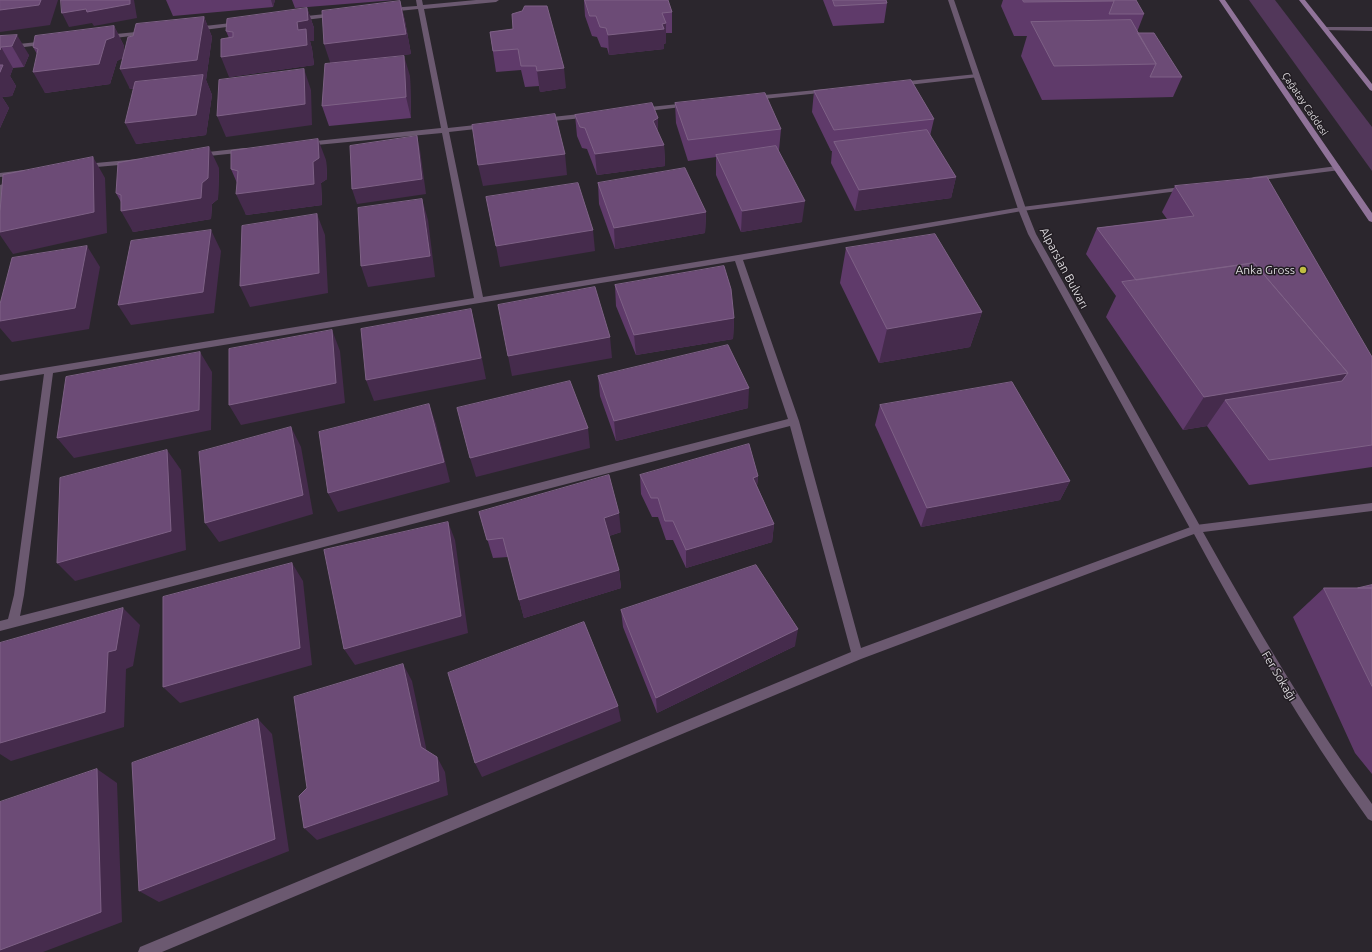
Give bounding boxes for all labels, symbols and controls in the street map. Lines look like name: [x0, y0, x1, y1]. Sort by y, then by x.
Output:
street label: Çağatay Caddesi: [1279, 70, 1331, 138]
street label: Alparslan Bulvarı: [1037, 225, 1091, 311]
place label: Anka Gross: [1235, 263, 1295, 277]
marker: Anka Gross: [1298, 265, 1308, 275]
street label: Fer Sokağı: [1259, 648, 1299, 704]

